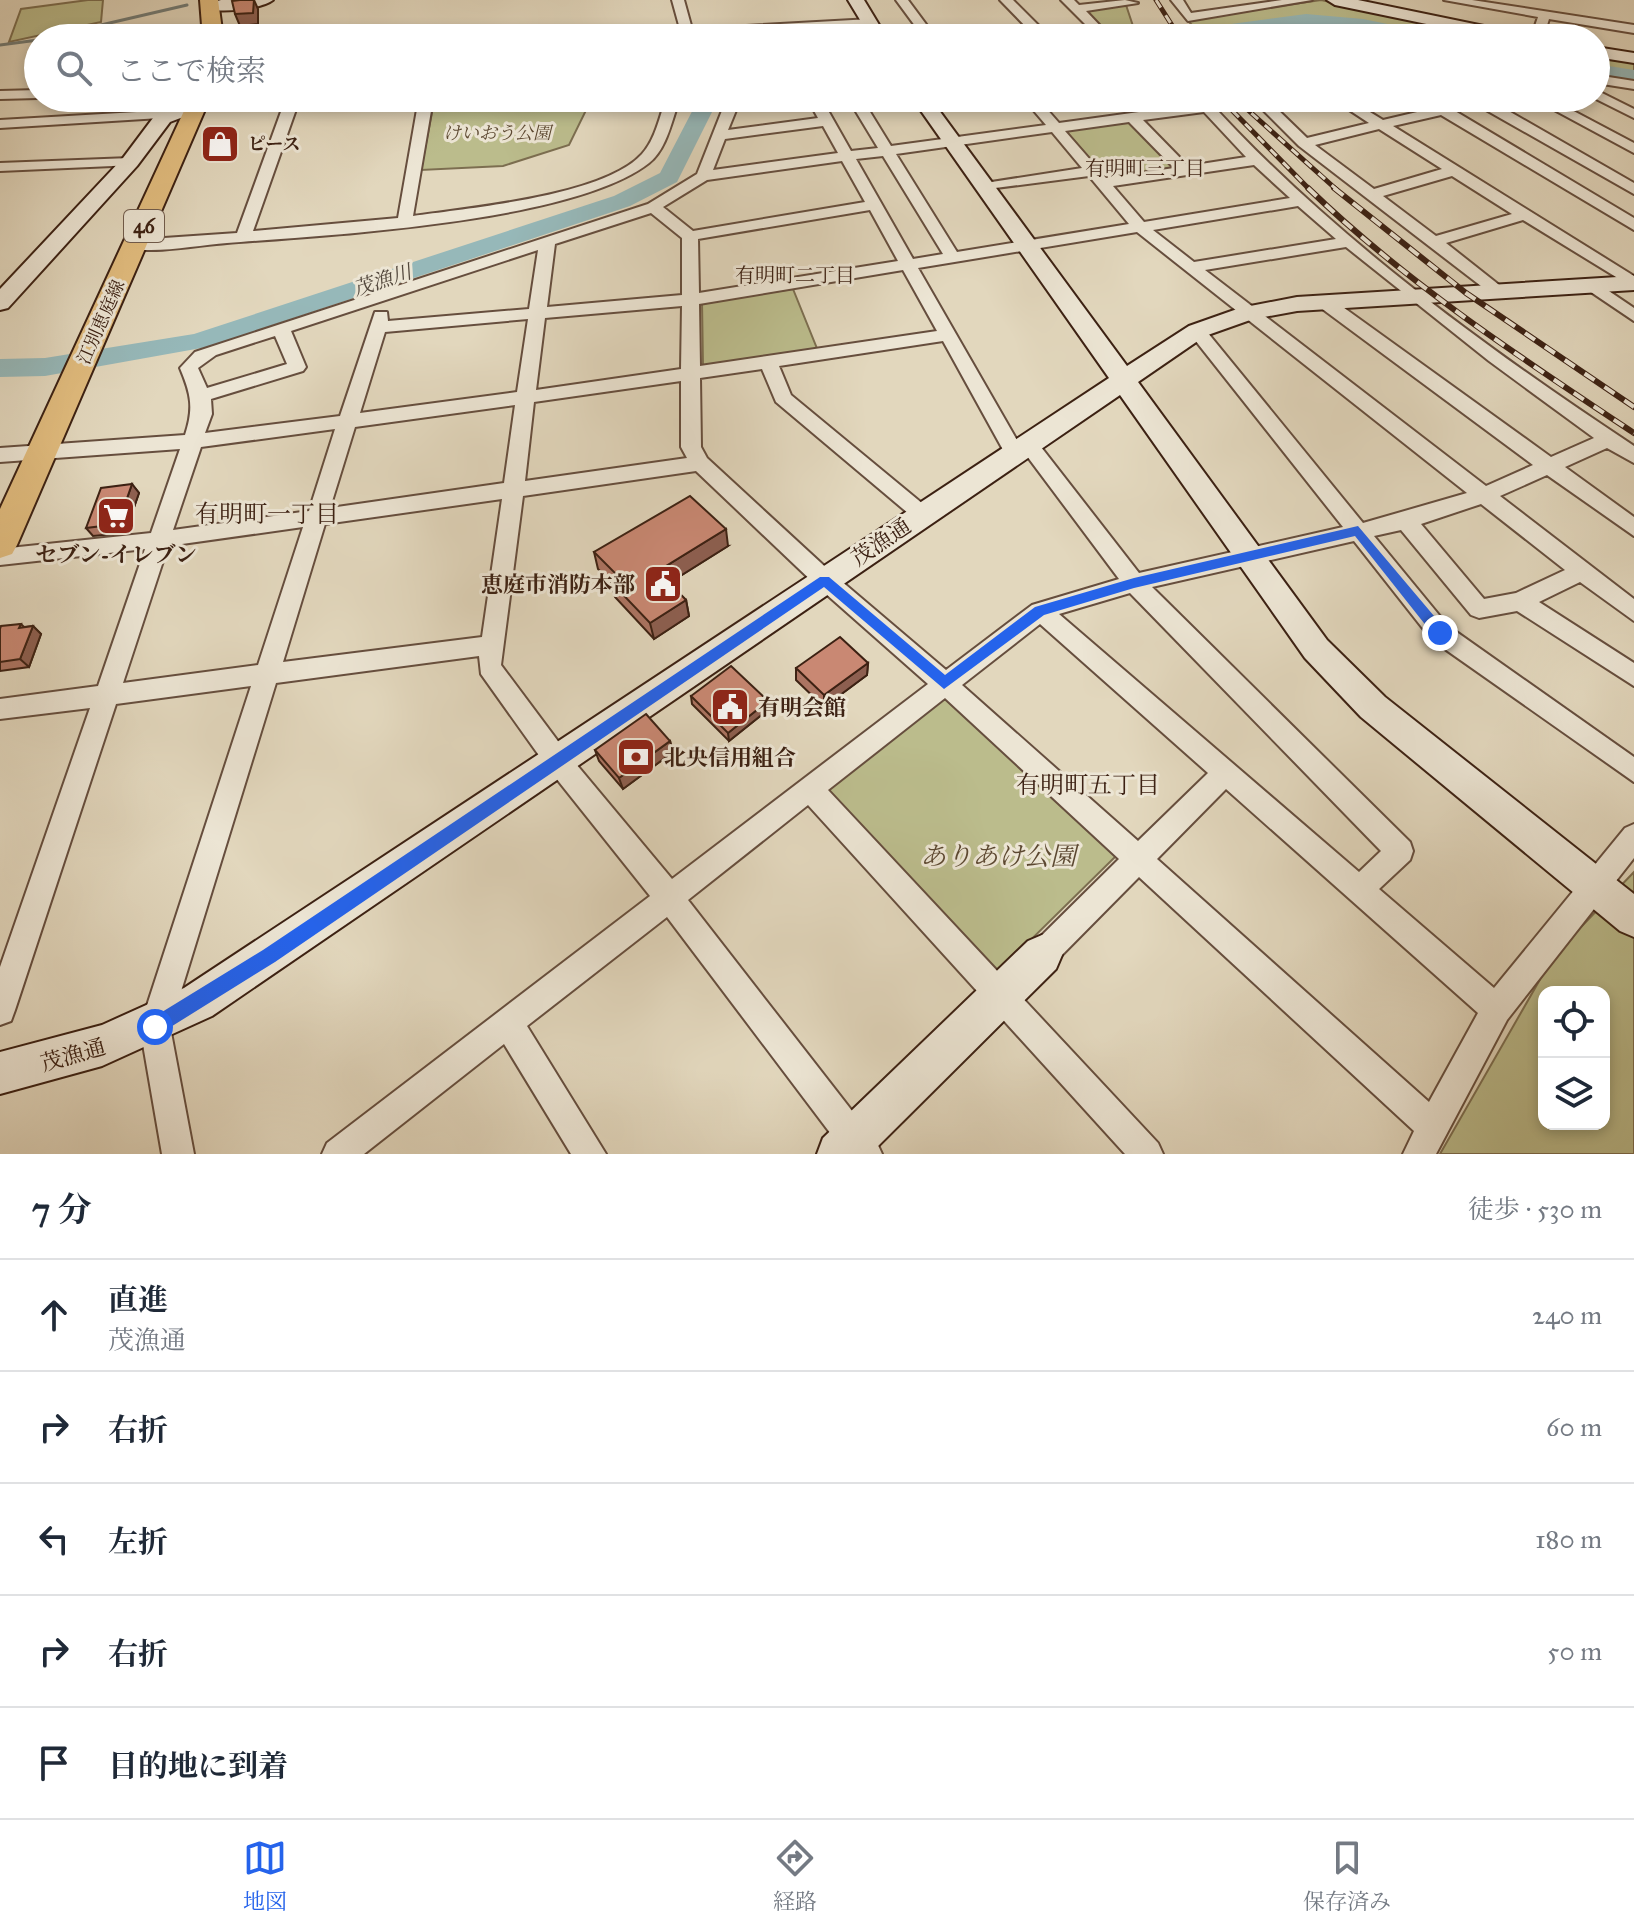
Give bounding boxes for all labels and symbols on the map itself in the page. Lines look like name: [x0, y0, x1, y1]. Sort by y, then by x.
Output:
park label: けいおう公園: [443, 122, 554, 144]
shop icon: ピース: [199, 123, 241, 165]
place label: ピース: [248, 133, 300, 155]
district label: 有明町三丁目: [1085, 156, 1205, 180]
road number: 46: [124, 210, 164, 242]
water label: 茂漁川: [350, 259, 416, 301]
district label: 有明町二丁目: [735, 263, 855, 287]
street label: 江別恵庭線: [73, 276, 129, 368]
supermarket icon: セブン-イレブン: [95, 495, 137, 537]
district label: 有明町一丁目: [195, 499, 339, 529]
street label: 茂漁通: [846, 512, 916, 572]
place label: セブン-イレブン: [35, 541, 197, 568]
public building icon: 恵庭市消防本部: [642, 563, 684, 605]
place label: 恵庭市消防本部: [481, 571, 635, 598]
route end: [1422, 615, 1458, 651]
public building icon: 有明会館: [709, 686, 751, 728]
place label: 有明会館: [758, 694, 846, 721]
bank icon: 北央信用組合: [615, 736, 657, 778]
place label: 北央信用組合: [664, 744, 796, 771]
district label: 有明町五丁目: [1016, 770, 1160, 800]
park label: ありあけ公園: [920, 840, 1080, 872]
route start: [137, 1009, 173, 1045]
street label: 茂漁通: [38, 1033, 108, 1077]

